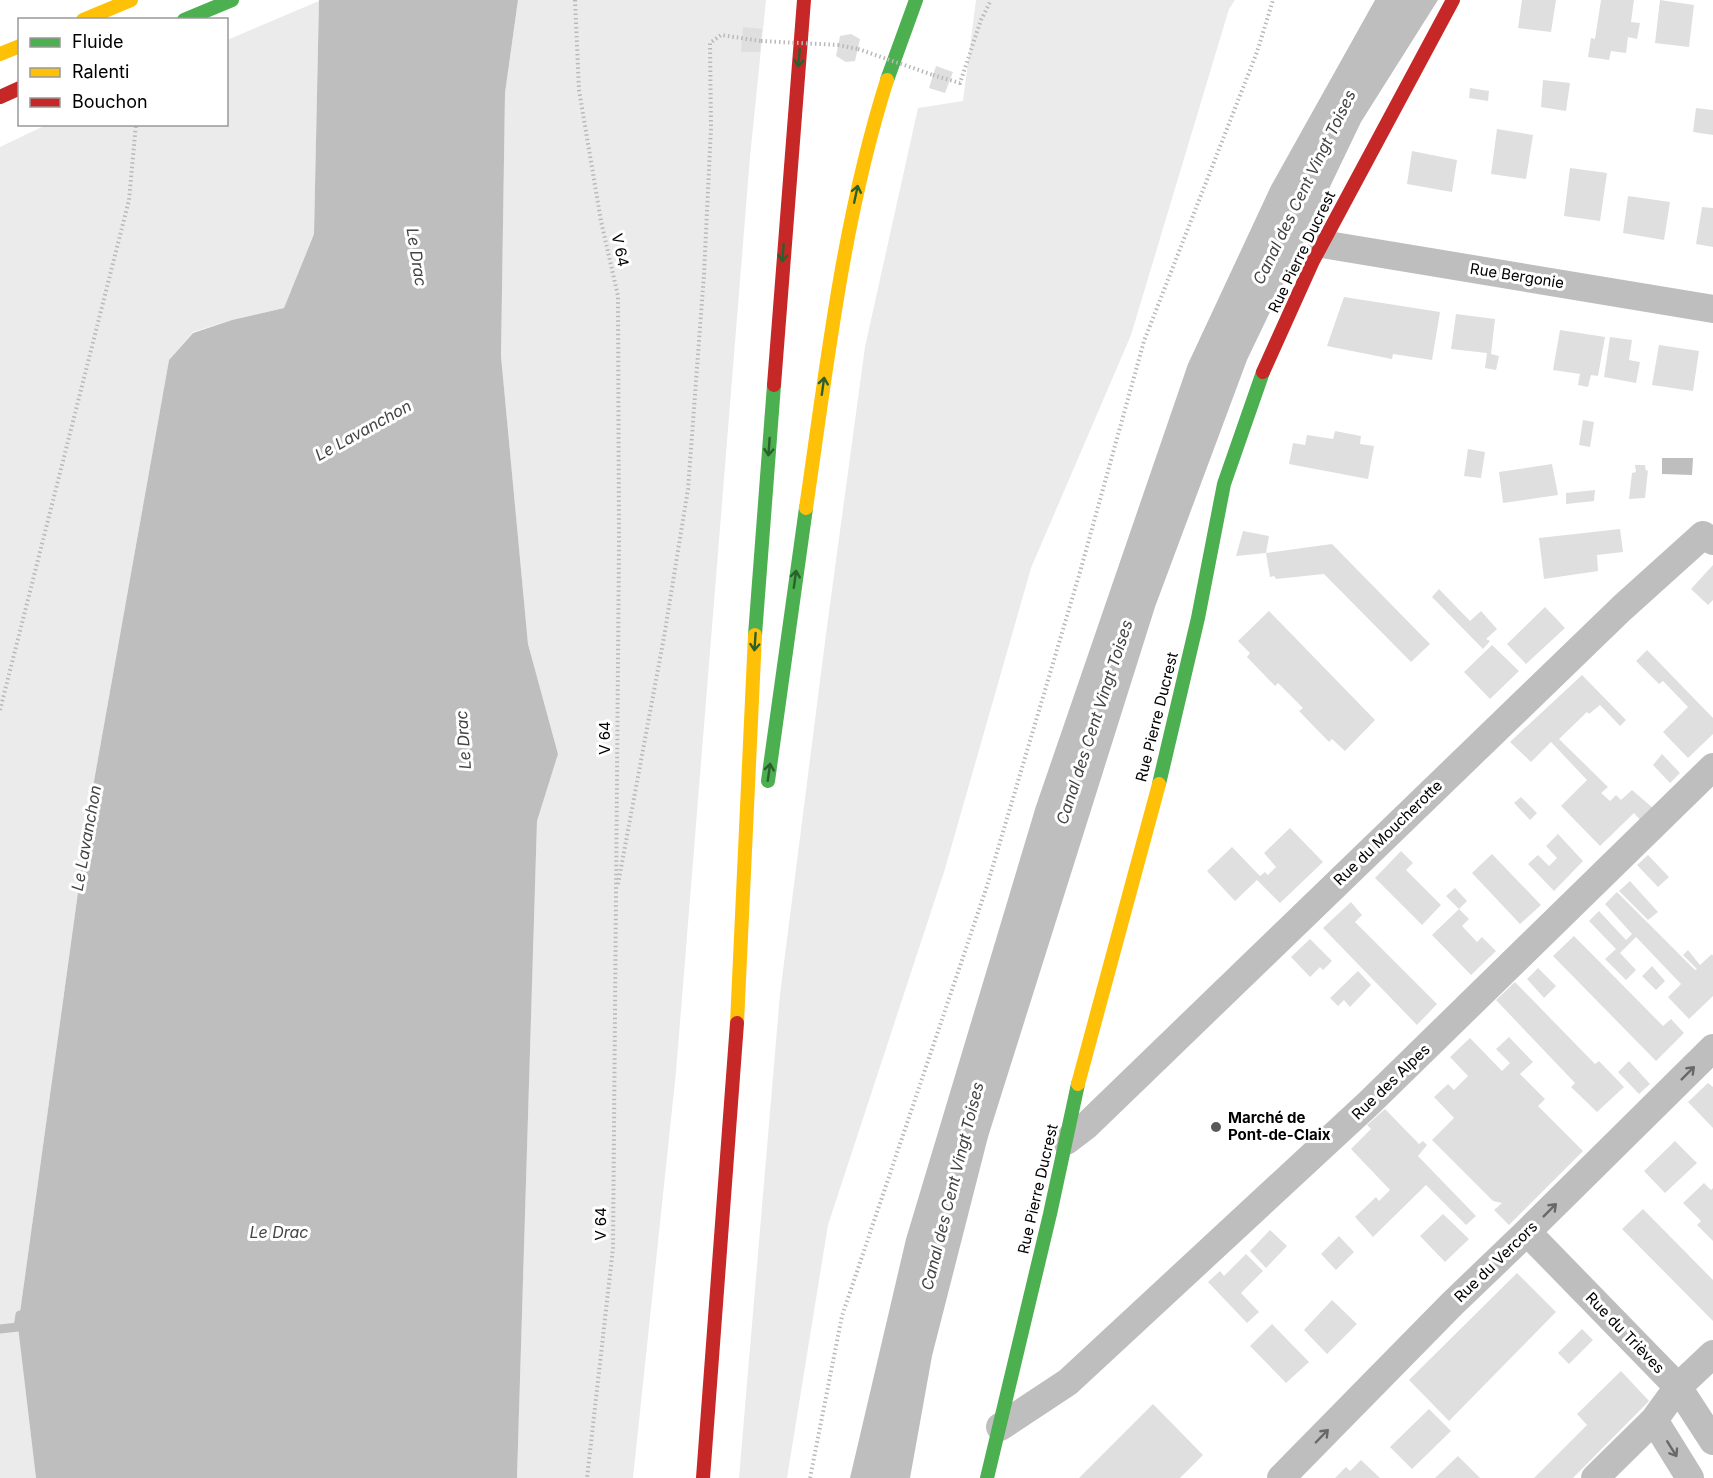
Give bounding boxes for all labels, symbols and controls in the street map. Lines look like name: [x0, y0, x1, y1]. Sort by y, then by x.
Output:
legend: [18, 18, 228, 126]
text: Fluide: [72, 31, 124, 52]
one-way arrow: [793, 48, 804, 68]
text: Ralenti: [72, 61, 129, 82]
water label: Canal des Cent Vingt Toises: [1248, 87, 1360, 287]
text: Bouchon: [72, 91, 148, 112]
one-way arrow: [850, 185, 862, 204]
street label: Rue Pierre Ducrest: [1264, 188, 1339, 316]
water label: Le Drac: [403, 226, 431, 288]
street label: V 64: [608, 232, 633, 268]
one-way arrow: [778, 242, 789, 262]
street label: Rue Bergonie: [1469, 259, 1565, 292]
one-way arrow: [818, 377, 829, 397]
water label: Le Lavanchon: [311, 395, 415, 465]
one-way arrow: [763, 437, 774, 457]
one-way arrow: [790, 570, 801, 590]
water label: Canal des Cent Vingt Toises: [1051, 617, 1137, 827]
one-way arrow: [749, 631, 760, 651]
street label: Rue Pierre Ducrest: [1131, 650, 1182, 784]
water label: Le Drac: [451, 710, 475, 770]
street label: V 64: [595, 721, 614, 755]
one-way arrow: [763, 763, 774, 783]
street label: Rue du Moucherotte: [1329, 776, 1446, 889]
water label: Le Lavanchon: [67, 784, 105, 892]
street label: Rue des Alpes: [1348, 1040, 1434, 1124]
one-way arrow: [1681, 1065, 1696, 1080]
water label: Canal des Cent Vingt Toises: [916, 1080, 988, 1292]
place label: Marché de Pont-de-Claix: [1228, 1108, 1331, 1144]
marker: Marché de Pont-de-Claix: [1209, 1120, 1223, 1134]
street label: Rue Pierre Ducrest: [1013, 1122, 1062, 1256]
one-way arrow: [1542, 1203, 1557, 1217]
street label: V 64: [591, 1207, 610, 1241]
street label: Rue du Vercors: [1450, 1217, 1541, 1306]
water label: Le Drac: [249, 1222, 309, 1242]
street label: Rue du Trièves: [1582, 1288, 1669, 1377]
one-way arrow: [1315, 1429, 1330, 1444]
one-way arrow: [1667, 1440, 1679, 1457]

